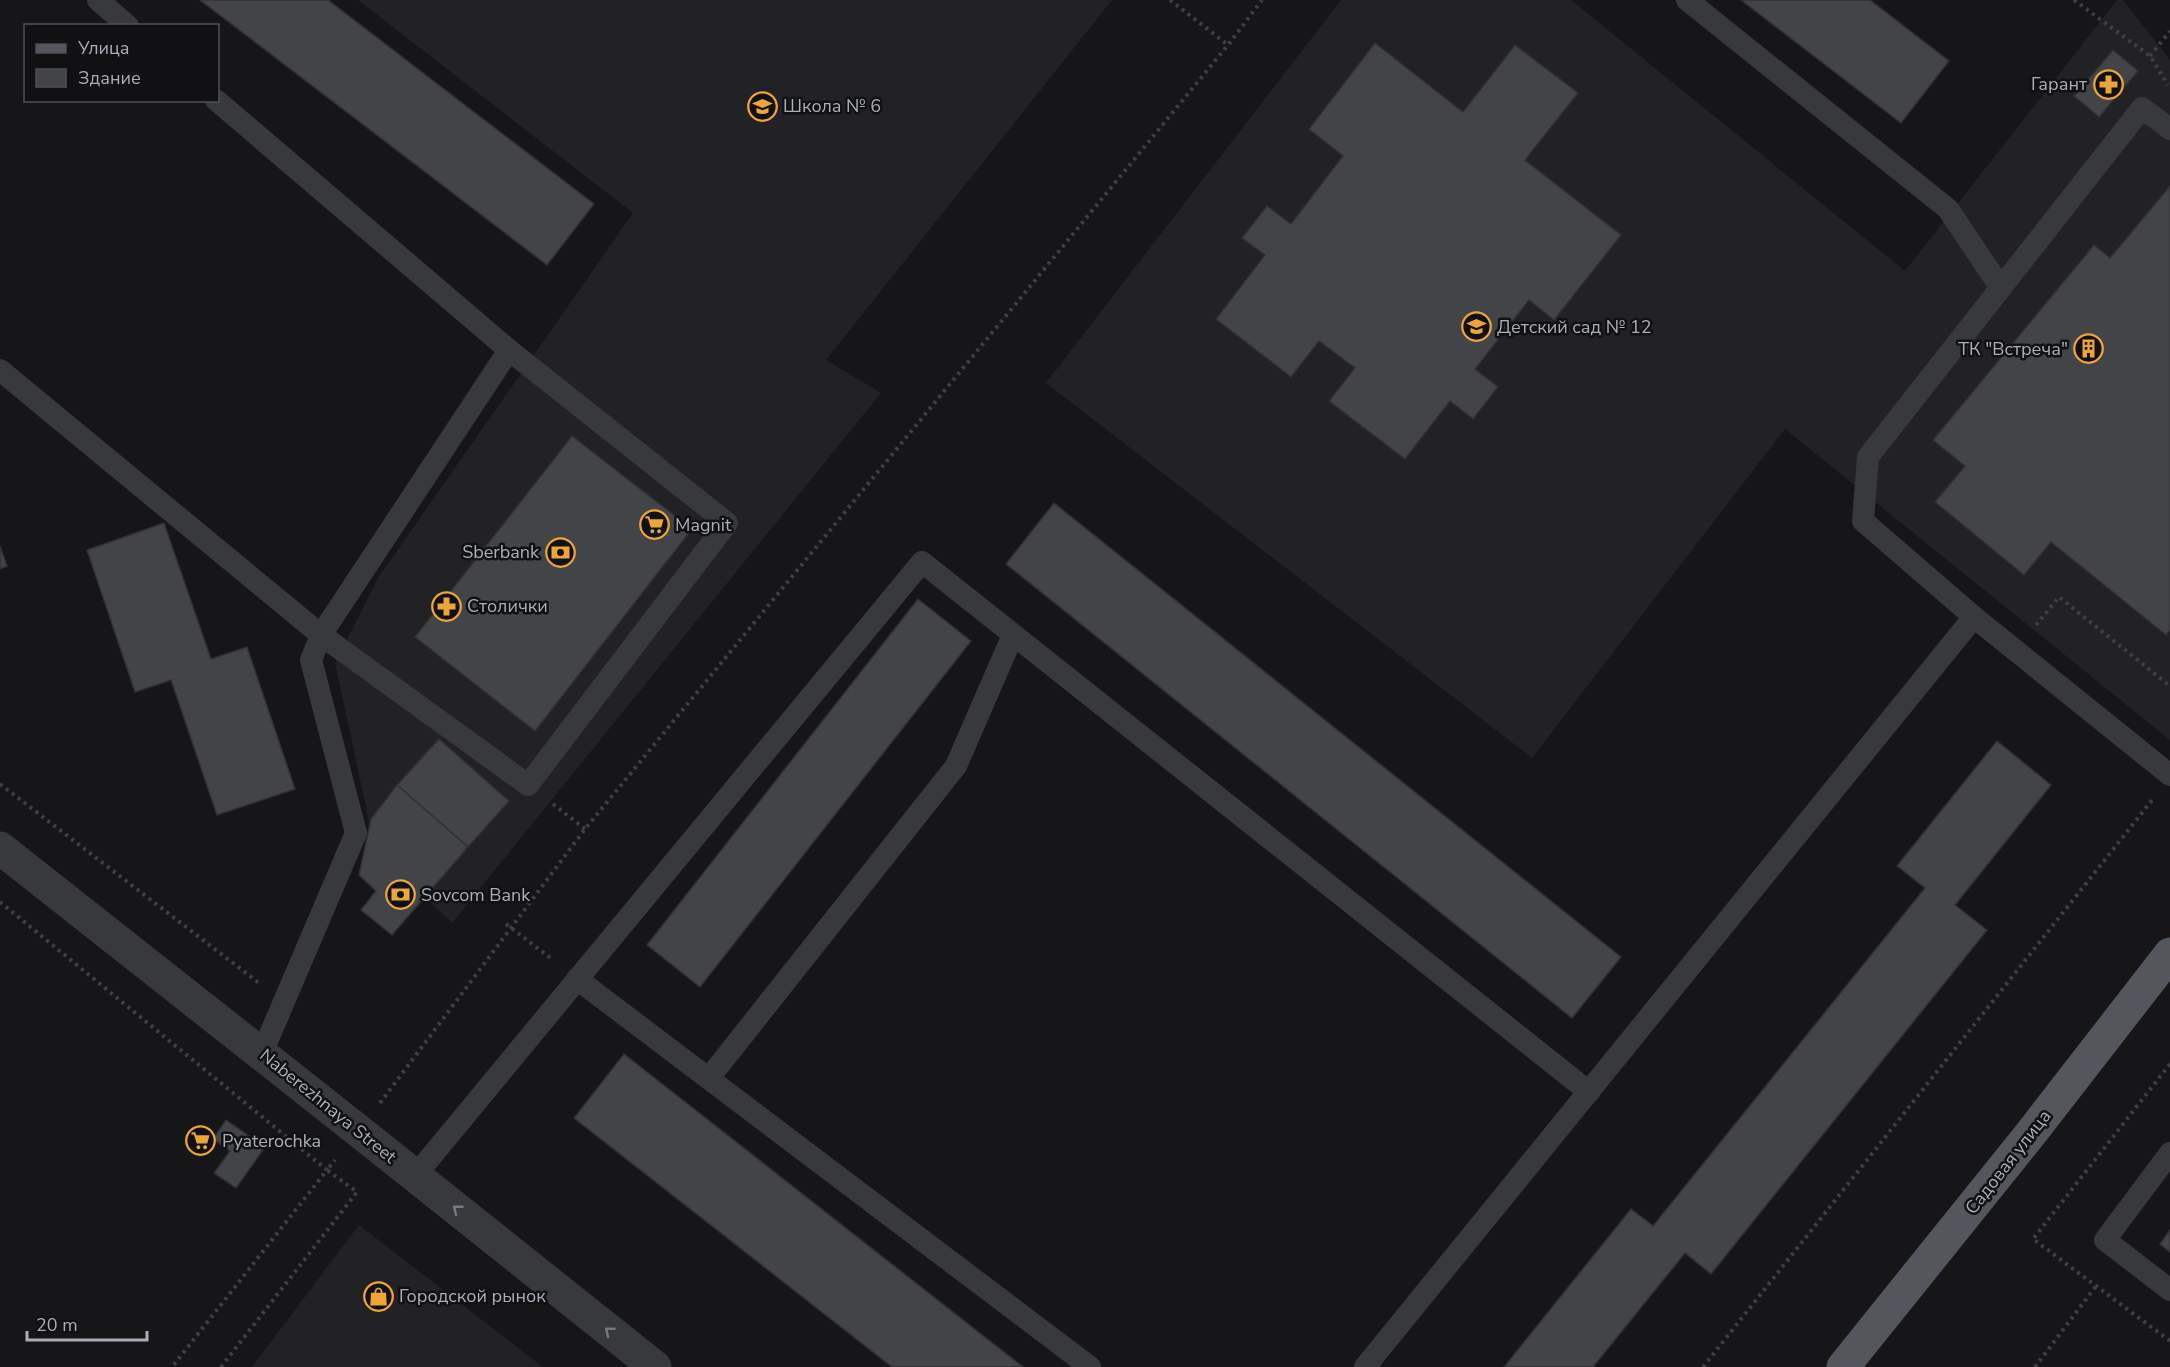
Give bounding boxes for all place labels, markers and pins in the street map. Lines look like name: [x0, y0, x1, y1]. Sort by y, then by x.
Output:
pharmacy icon: Гарант: [2092, 68, 2124, 100]
place label: Гарант: [2031, 72, 2087, 96]
school or university icon: Школа № 6: [746, 90, 778, 122]
place label: Школа № 6: [783, 94, 881, 118]
school or university icon: Детский сад № 12: [1460, 311, 1492, 343]
place label: Детский сад № 12: [1497, 315, 1652, 339]
building icon: ТК "Встреча": [2073, 333, 2105, 365]
place label: ТК "Встреча": [1958, 337, 2068, 361]
supermarket icon: Magnit: [638, 509, 670, 541]
place label: Magnit: [675, 513, 732, 537]
bank icon: Sberbank: [544, 536, 576, 568]
place label: Sberbank: [462, 540, 540, 564]
pharmacy icon: Столички: [430, 590, 462, 622]
place label: Столички: [467, 594, 548, 618]
bank icon: Sovcom Bank: [384, 879, 416, 911]
place label: Sovcom Bank: [421, 883, 531, 907]
supermarket icon: Pyaterochka: [185, 1125, 217, 1157]
place label: Pyaterochka: [222, 1129, 321, 1153]
shop icon: Городской рынок: [362, 1280, 394, 1312]
place label: Городской рынок: [399, 1284, 546, 1308]

